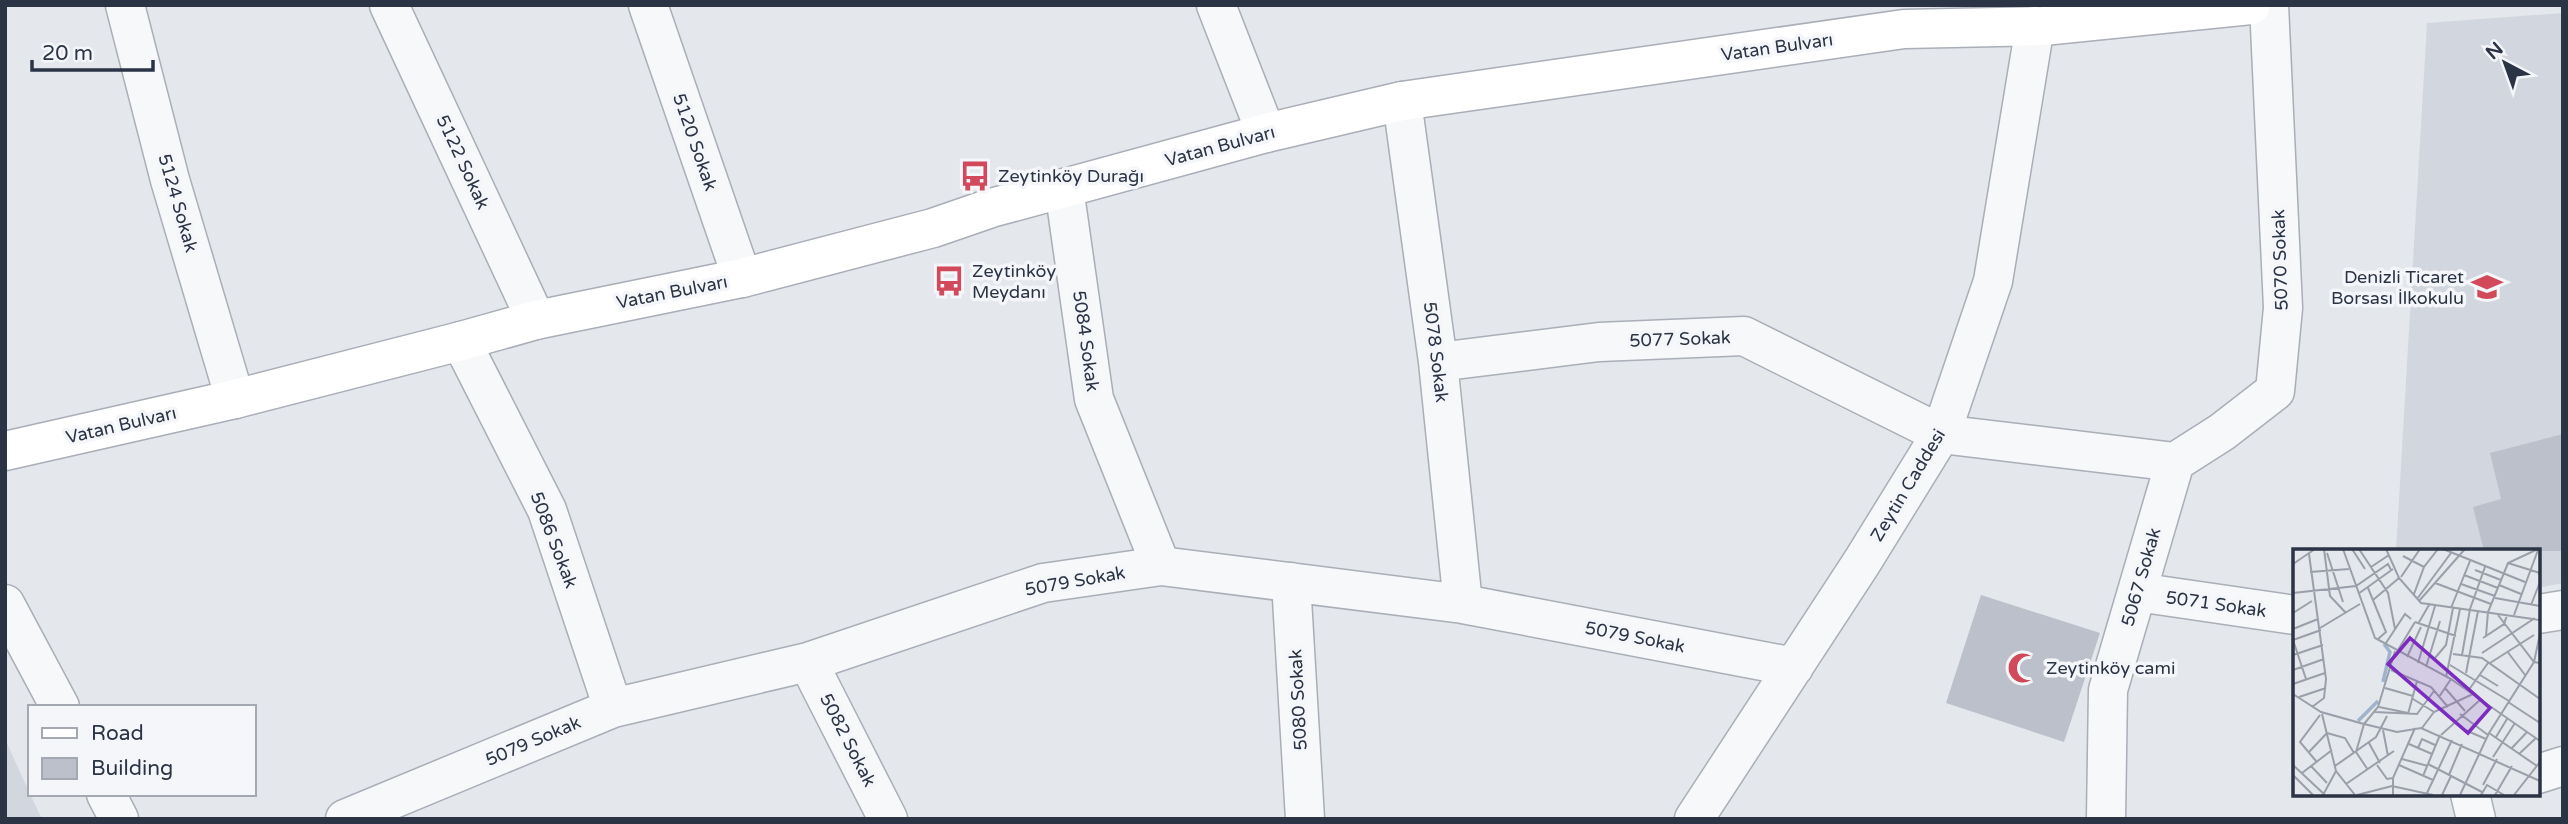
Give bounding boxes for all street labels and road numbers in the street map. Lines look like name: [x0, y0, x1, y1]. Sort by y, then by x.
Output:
street label: Vatan Bulvarı: [1720, 28, 1834, 66]
street label: 5120 Sokak: [668, 90, 722, 194]
street label: 5122 Sokak: [432, 111, 494, 213]
street label: Vatan Bulvarı: [1163, 121, 1277, 171]
street label: 5124 Sokak: [153, 151, 203, 255]
street label: 5070 Sokak: [2267, 209, 2293, 311]
street label: Vatan Bulvarı: [615, 270, 729, 314]
street label: 5084 Sokak: [1068, 289, 1104, 393]
street label: 5078 Sokak: [1419, 300, 1453, 404]
street label: 5077 Sokak: [1629, 326, 1731, 352]
street label: Vatan Bulvarı: [64, 402, 178, 448]
street label: Zeytin Caddesi: [1866, 425, 1950, 545]
street label: 5086 Sokak: [526, 489, 583, 591]
street label: 5067 Sokak: [2116, 525, 2166, 629]
street label: 5079 Sokak: [1023, 561, 1127, 601]
street label: 5071 Sokak: [2164, 586, 2268, 622]
street label: 5079 Sokak: [1583, 617, 1687, 658]
street label: 5080 Sokak: [1284, 649, 1312, 751]
street label: 5082 Sokak: [815, 690, 881, 790]
street label: 5079 Sokak: [482, 711, 584, 771]

